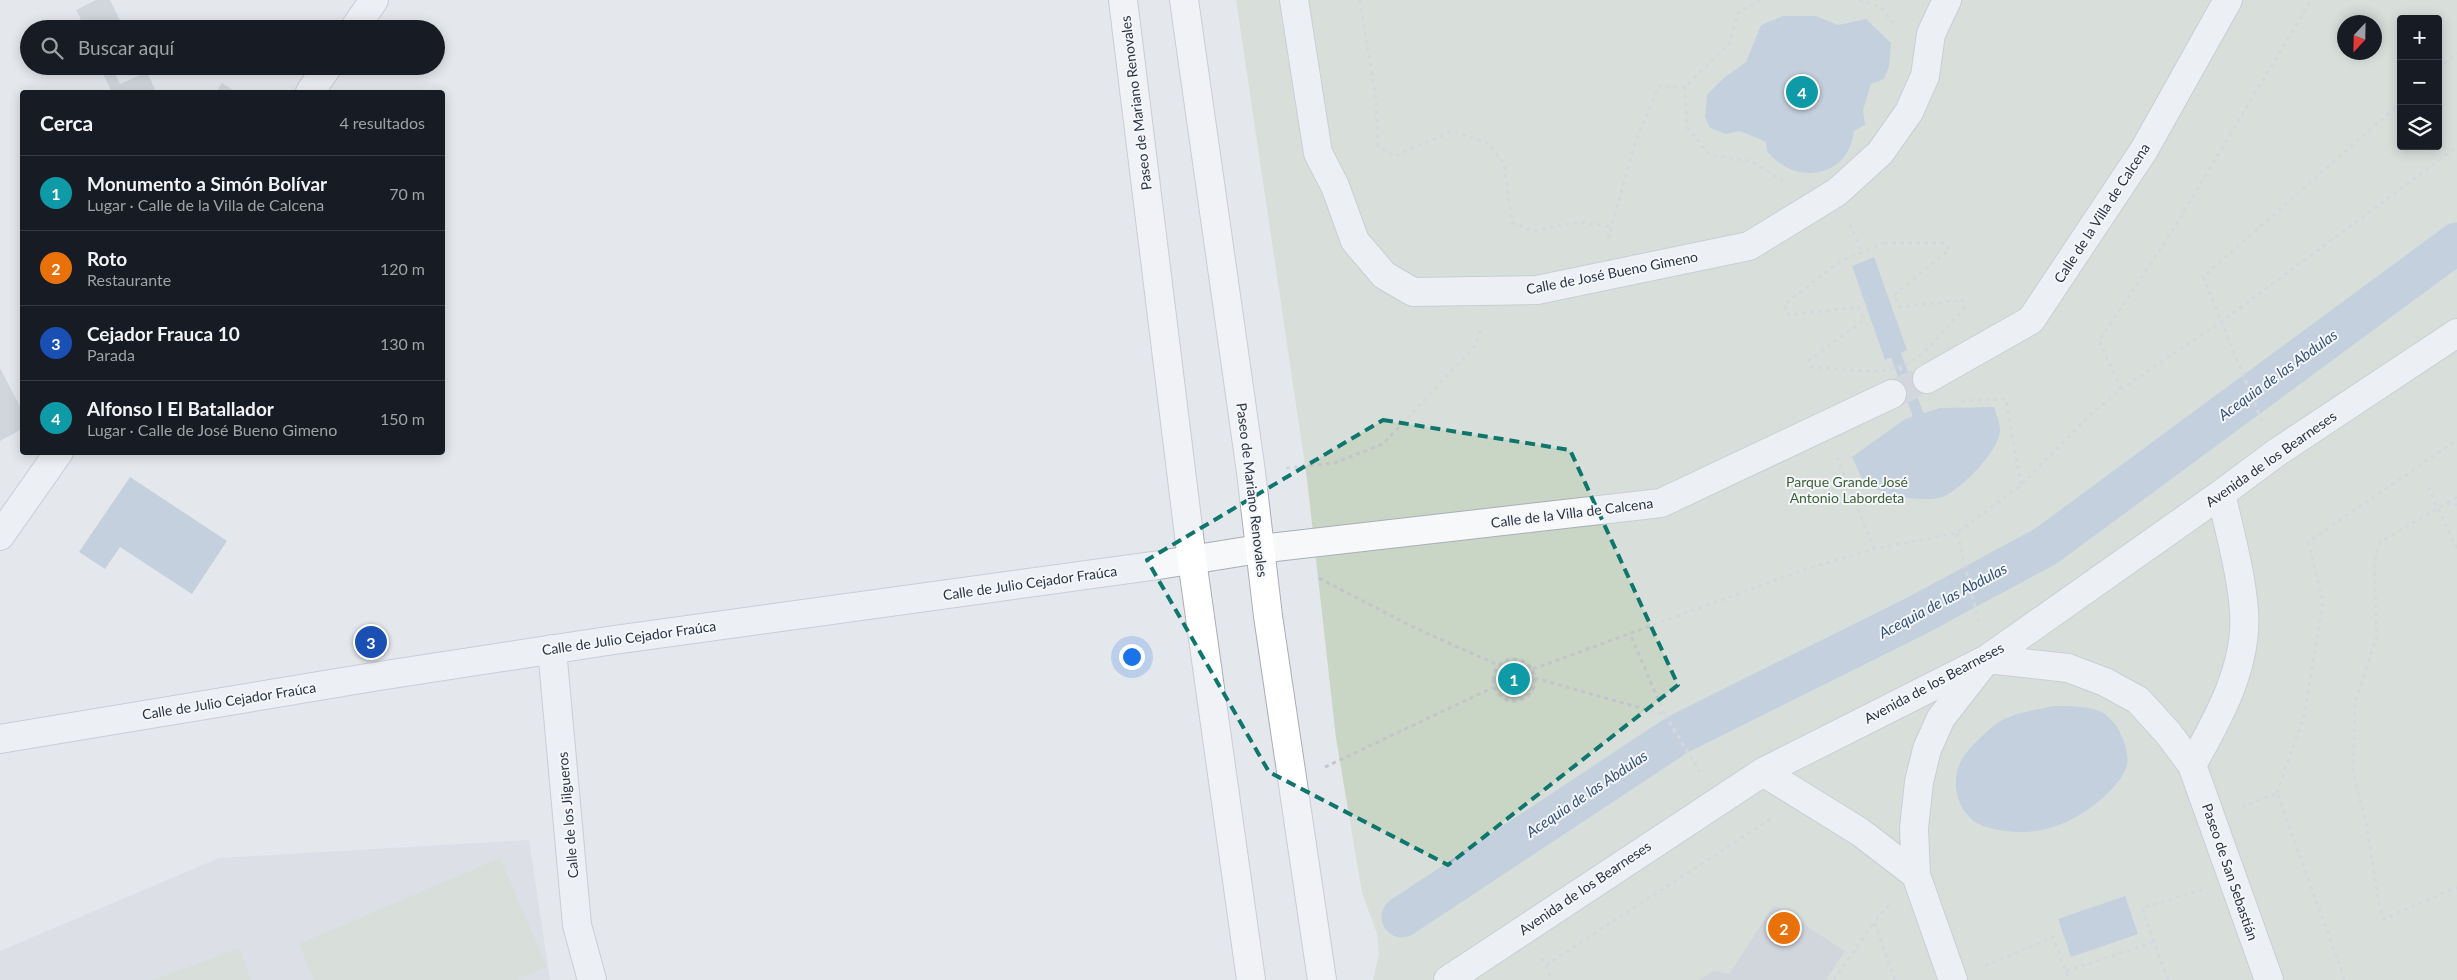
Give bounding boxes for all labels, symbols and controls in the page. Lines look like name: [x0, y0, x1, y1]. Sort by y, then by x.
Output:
street label: Paseo de Mariano Renovales: [1116, 15, 1155, 191]
north arrow: [2337, 15, 2382, 60]
map controls: [2397, 15, 2442, 150]
button: +: [2397, 15, 2442, 60]
search box: [20, 20, 445, 75]
icon: search: [38, 34, 66, 62]
text: Buscar aquí: [78, 36, 174, 59]
button: −: [2397, 60, 2442, 105]
pin: 4: [1786, 73, 1818, 111]
button: layers: [2397, 105, 2442, 150]
text: Cerca: [40, 110, 93, 135]
text: 4 resultados: [339, 113, 425, 132]
street label: Calle de la Villa de Calcena: [2050, 140, 2153, 286]
text: Monumento a Simón Bolívar: [87, 172, 327, 195]
text: 1: [51, 184, 61, 203]
text: 70 m: [389, 184, 425, 203]
text: Lugar · Calle de la Villa de Calcena: [87, 195, 324, 214]
text: Roto: [87, 247, 127, 270]
street label: Calle de José Bueno Gimeno: [1525, 248, 1699, 298]
text: 2: [51, 259, 61, 278]
text: 120 m: [380, 259, 425, 278]
text: Restaurante: [87, 270, 171, 289]
text: Cejador Frauca 10: [87, 322, 240, 345]
water label: Acequia de las Abdulas: [2214, 325, 2340, 424]
text: 3: [51, 334, 61, 353]
text: 130 m: [380, 334, 425, 353]
text: Parada: [87, 345, 135, 364]
text: Alfonso I El Batallador: [87, 397, 274, 420]
street label: Paseo de Mariano Renovales: [1233, 402, 1272, 578]
street label: Avenida de los Bearneses: [2202, 407, 2339, 510]
text: 4: [51, 409, 61, 428]
text: 150 m: [380, 409, 425, 428]
text: Lugar · Calle de José Bueno Gimeno: [87, 420, 337, 439]
park label: Parque Grande José Antonio Labordeta: [1786, 473, 1908, 506]
street label: Calle de la Villa de Calcena: [1490, 494, 1654, 531]
water label: Acequia de las Abdulas: [1875, 559, 2010, 642]
street label: Calle de Julio Cejador Fraúca: [942, 562, 1118, 603]
street label: Calle de Julio Cejador Fraúca: [541, 617, 717, 658]
pin: 3: [355, 623, 387, 661]
street label: Avenida de los Bearneses: [1861, 639, 2007, 727]
your location: [1119, 644, 1145, 670]
pin: 1: [1498, 660, 1530, 698]
street label: Calle de Julio Cejador Fraúca: [141, 678, 317, 723]
water label: Acequia de las Abdulas: [1522, 746, 1650, 841]
street label: Calle de los Jilgueros: [554, 751, 582, 879]
street label: Paseo de San Sebastián: [2199, 801, 2262, 943]
street label: Avenida de los Bearneses: [1515, 837, 1654, 938]
pin: 2: [1768, 909, 1800, 947]

